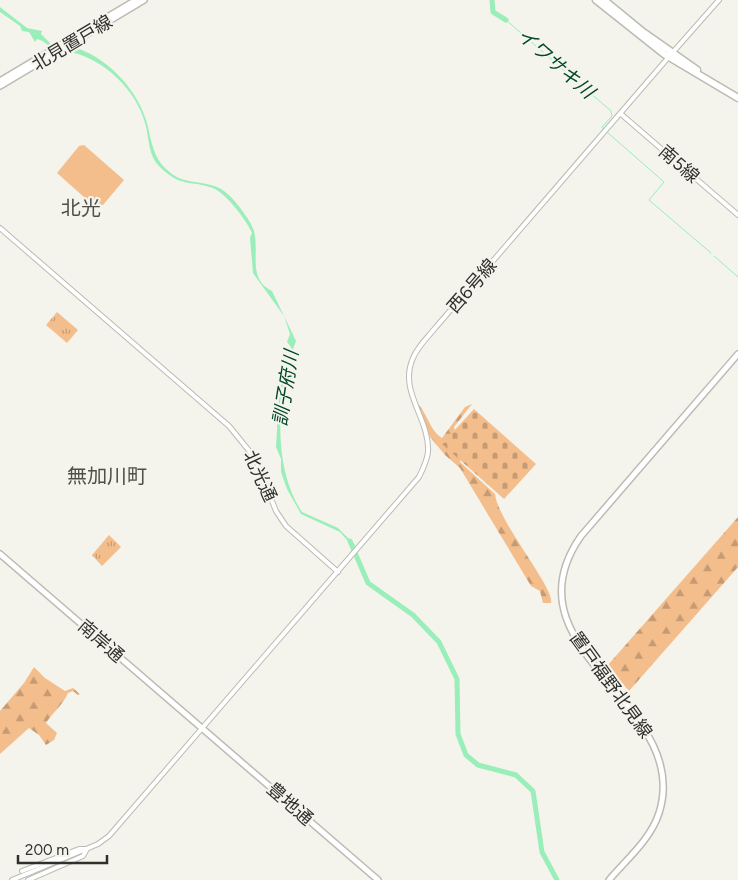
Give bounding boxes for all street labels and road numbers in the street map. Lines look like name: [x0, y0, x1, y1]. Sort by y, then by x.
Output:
street label: 北見置戸線: [28, 10, 116, 76]
street label: 南5線: [654, 140, 704, 188]
street label: 西6号線: [443, 255, 501, 317]
street label: 北光通: [239, 447, 281, 505]
street label: 南岸通: [73, 615, 129, 667]
street label: 置戸福野北見線: [565, 628, 657, 742]
street label: 豊地通: [262, 778, 318, 830]

